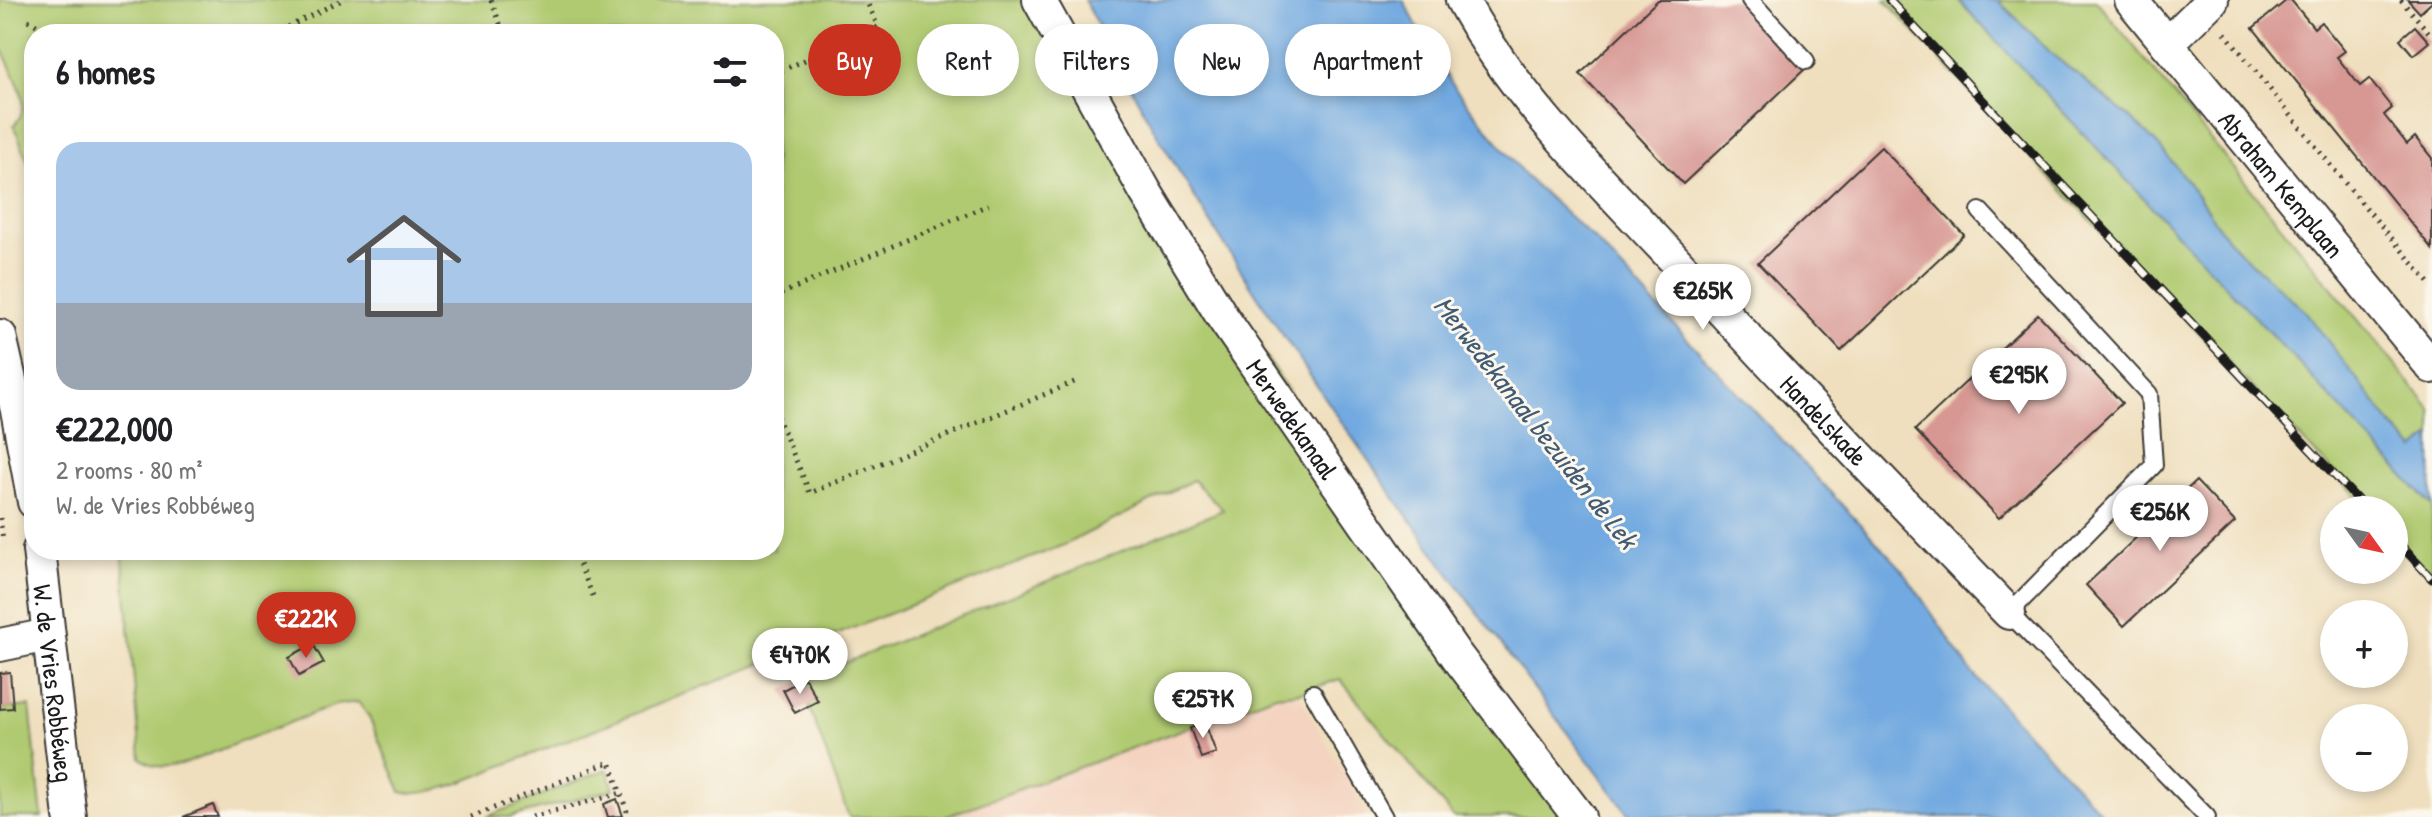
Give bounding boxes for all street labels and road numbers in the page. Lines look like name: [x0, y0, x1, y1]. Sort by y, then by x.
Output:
street label: Abraham Kemplaan: [2211, 103, 2353, 265]
street label: Merwedekanaal: [1239, 352, 1347, 486]
street label: Handelskade: [1773, 367, 1876, 473]
street label: W. de Vries Robbéweg: [26, 582, 83, 784]

